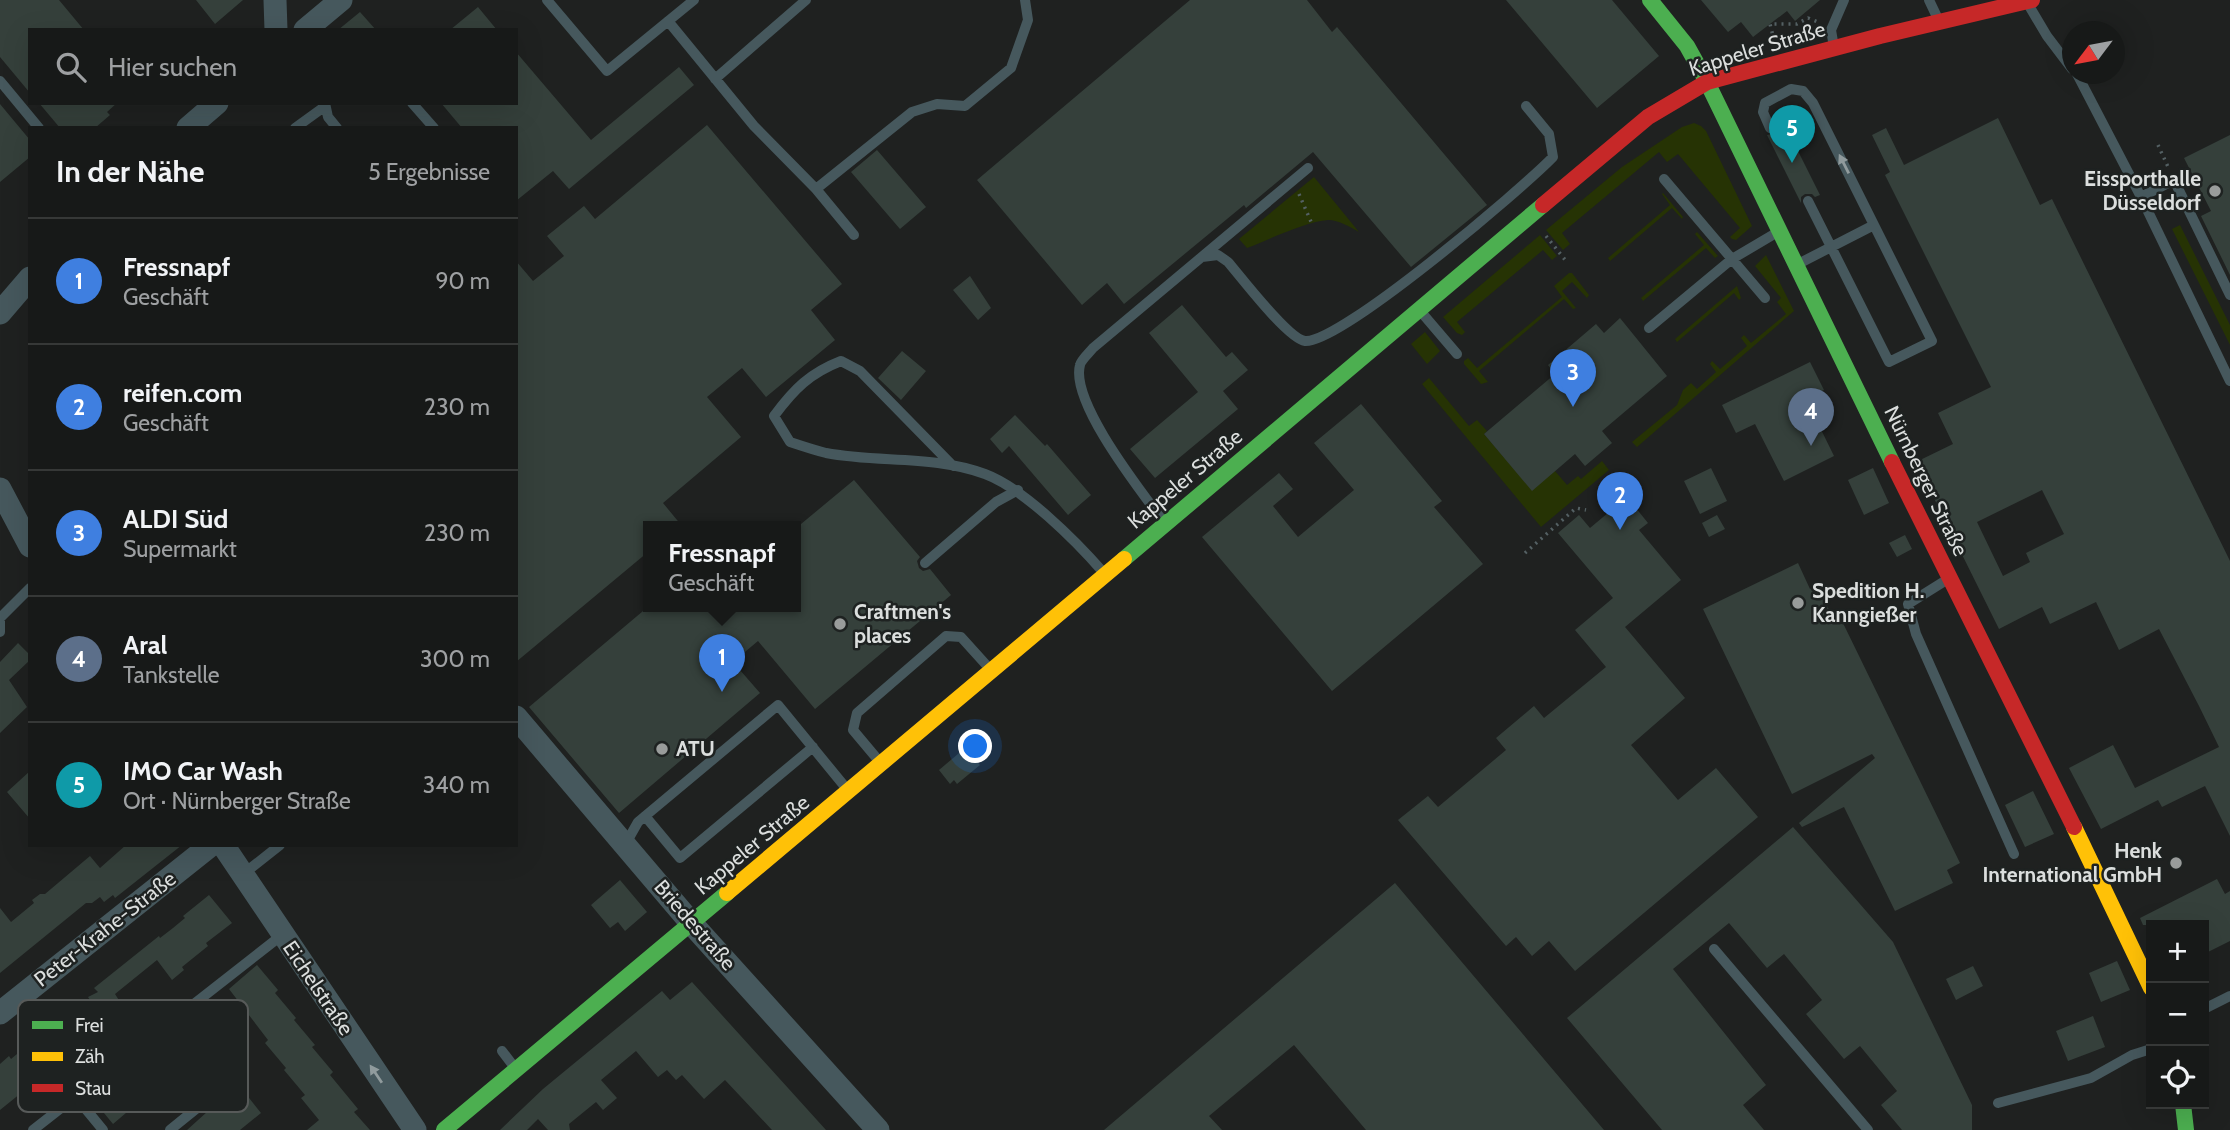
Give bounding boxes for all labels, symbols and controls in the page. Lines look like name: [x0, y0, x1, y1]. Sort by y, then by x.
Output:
street label: Kappeler Straße: [1686, 16, 1828, 81]
north arrow: [2062, 21, 2125, 84]
search box: [28, 28, 518, 105]
icon: search: [52, 48, 90, 86]
text: Hier suchen: [108, 51, 237, 83]
pin: 5: [1769, 105, 1815, 163]
text: In der Nähe: [56, 153, 205, 190]
one-way arrow: [1838, 154, 1849, 174]
text: 5 Ergebnisse: [368, 158, 490, 186]
place label: Eissporthalle Düsseldorf: [2084, 166, 2201, 215]
marker: Eissporthalle Düsseldorf: [2207, 183, 2223, 199]
text: Fressnapf: [123, 251, 230, 283]
text: 1: [75, 267, 83, 295]
text: 90 m: [436, 267, 490, 295]
text: Geschäft: [123, 283, 209, 311]
pin: 3: [1550, 349, 1596, 407]
text: reifen.com: [123, 377, 242, 409]
pin: 4: [1788, 388, 1834, 446]
text: 2: [73, 393, 85, 421]
text: 230 m: [424, 393, 490, 421]
street label: Nürnberger Straße: [1879, 402, 1974, 560]
text: Geschäft: [123, 409, 209, 437]
street label: Kappeler Straße: [1122, 423, 1247, 534]
pin: 2: [1597, 472, 1643, 530]
text: ALDI Süd: [123, 503, 228, 535]
text: 3: [73, 519, 85, 547]
text: 230 m: [424, 519, 490, 547]
popup: [643, 521, 801, 612]
text: Supermarkt: [123, 535, 237, 563]
text: Fressnapf: [668, 537, 776, 569]
text: Geschäft: [668, 569, 754, 597]
place label: Spedition H. Kanngießer: [1812, 578, 1924, 627]
marker: Spedition H. Kanngießer: [1790, 595, 1806, 611]
place label: Craftmen's places: [854, 599, 951, 648]
marker: Craftmen's places: [832, 616, 848, 632]
text: Aral: [123, 629, 167, 661]
pin: 1: [699, 634, 745, 692]
text: 4: [72, 645, 86, 673]
text: 300 m: [420, 645, 490, 673]
text: Tankstelle: [123, 661, 220, 689]
your location: [958, 729, 992, 763]
place label: ATU: [676, 736, 715, 761]
marker: ATU: [654, 741, 670, 757]
text: IMO Car Wash: [123, 755, 283, 787]
text: 5: [73, 771, 85, 799]
text: 340 m: [423, 771, 490, 799]
text: Ort · Nürnberger Straße: [123, 787, 351, 815]
street label: Kappeler Straße: [689, 789, 814, 900]
place label: Henk International GmbH: [1982, 838, 2163, 887]
marker: Henk International GmbH: [2168, 855, 2184, 871]
street label: Peter-Krahe-Straße: [29, 865, 181, 992]
street label: Briedestraße: [649, 874, 742, 975]
map controls: [2146, 920, 2209, 1109]
button: +: [2146, 920, 2209, 983]
street label: Eichelstraße: [278, 936, 359, 1040]
button: −: [2146, 983, 2209, 1046]
legend: [18, 1000, 248, 1112]
text: Frei: [75, 1014, 104, 1037]
text: Zäh: [75, 1045, 105, 1068]
button: locate: [2146, 1046, 2209, 1109]
one-way arrow: [369, 1065, 383, 1083]
text: Stau: [75, 1077, 111, 1100]

